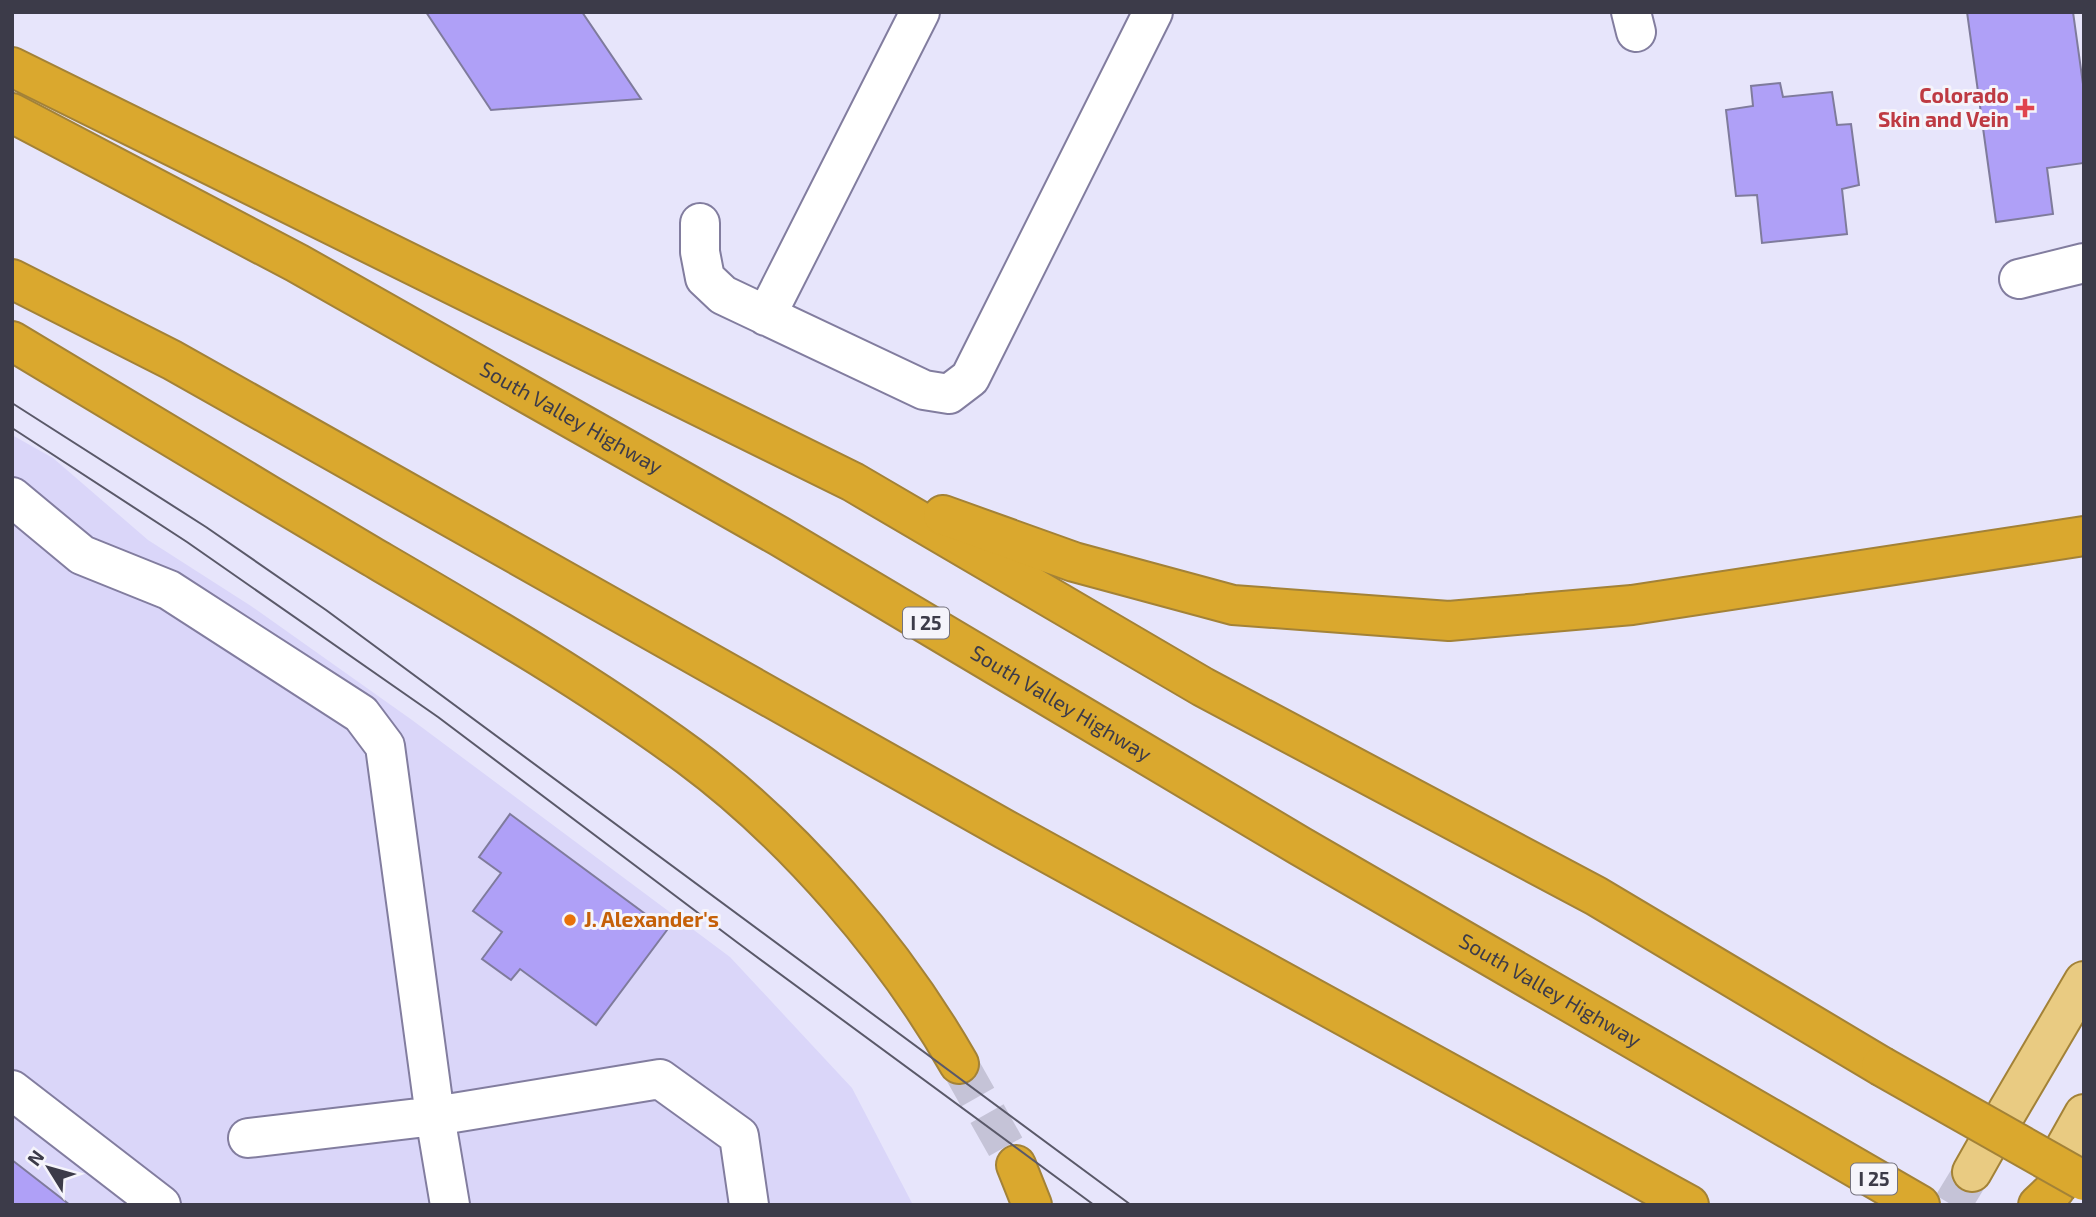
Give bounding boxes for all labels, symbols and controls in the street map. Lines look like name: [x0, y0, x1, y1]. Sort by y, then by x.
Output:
place label: Colorado Skin and Vein: [1878, 82, 2009, 131]
marker: Colorado Skin and Vein: [2015, 98, 2035, 118]
street label: South Valley Highway: [476, 355, 668, 479]
road number: I 25: [903, 608, 949, 638]
street label: South Valley Highway: [967, 639, 1157, 766]
place label: J. Alexander's: [584, 906, 719, 931]
marker: J. Alexander's: [562, 912, 578, 928]
street label: South Valley Highway: [1455, 927, 1646, 1052]
north arrow: [14, 1133, 84, 1203]
text: N: [22, 1145, 48, 1170]
road number: I 25: [1851, 1163, 1897, 1194]

